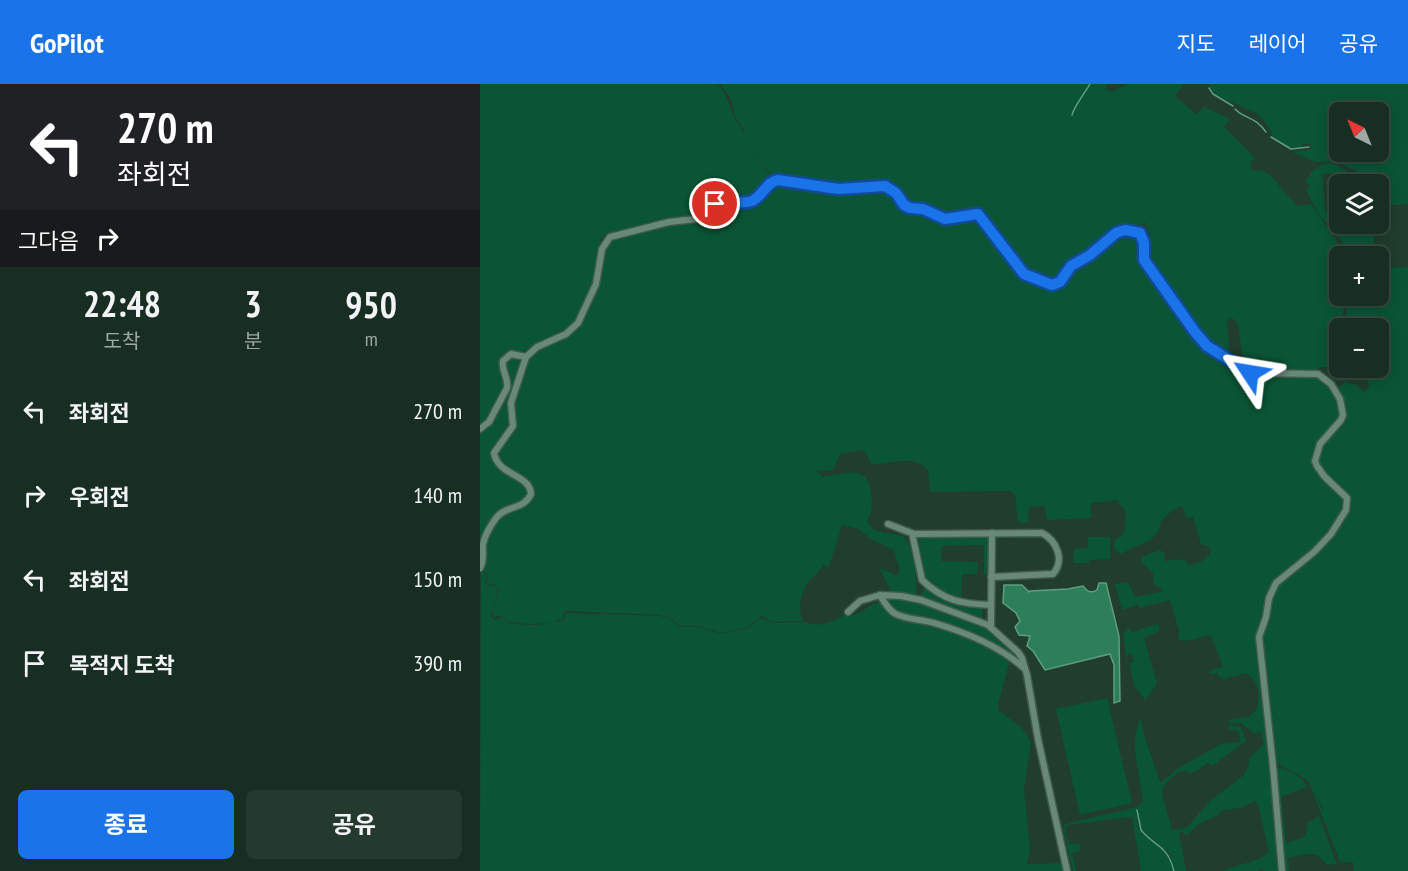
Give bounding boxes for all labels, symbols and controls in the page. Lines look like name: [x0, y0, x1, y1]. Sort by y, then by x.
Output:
text: GoPilot: [30, 24, 104, 61]
text: 지도: [1177, 30, 1215, 57]
text: 레이어: [1248, 30, 1306, 57]
text: 공유: [1339, 30, 1378, 57]
text: 270 m: [117, 100, 214, 155]
north arrow: [1329, 102, 1389, 162]
map controls: [1329, 102, 1389, 378]
icon: left: [18, 108, 96, 186]
text: 좌회전: [117, 157, 192, 191]
button: layers: [1329, 174, 1389, 234]
pin: [689, 178, 740, 229]
icon: arrive: [698, 187, 731, 220]
icon: right: [91, 222, 124, 255]
text: 그다음: [18, 227, 79, 255]
button: +: [1329, 246, 1389, 306]
text: 22:48: [83, 280, 161, 327]
text: 3: [245, 280, 262, 327]
text: 950: [345, 281, 397, 328]
button: −: [1329, 318, 1389, 378]
text: m: [365, 326, 378, 352]
text: 도착: [104, 328, 140, 354]
text: 분: [244, 328, 262, 354]
position arrow: [1218, 341, 1282, 405]
icon: left: [18, 395, 51, 428]
text: 270 m: [413, 397, 462, 425]
text: 좌회전: [69, 399, 130, 427]
icon: right: [18, 479, 51, 512]
text: 140 m: [413, 481, 462, 509]
text: 우회전: [69, 483, 130, 511]
icon: left: [18, 563, 51, 596]
text: 150 m: [413, 565, 462, 593]
text: 좌회전: [69, 567, 130, 595]
icon: arrive: [18, 647, 51, 680]
text: 390 m: [413, 649, 462, 677]
text: 목적지 도착: [69, 651, 175, 679]
button: 종료: [18, 790, 234, 859]
button: 공유: [246, 790, 462, 859]

